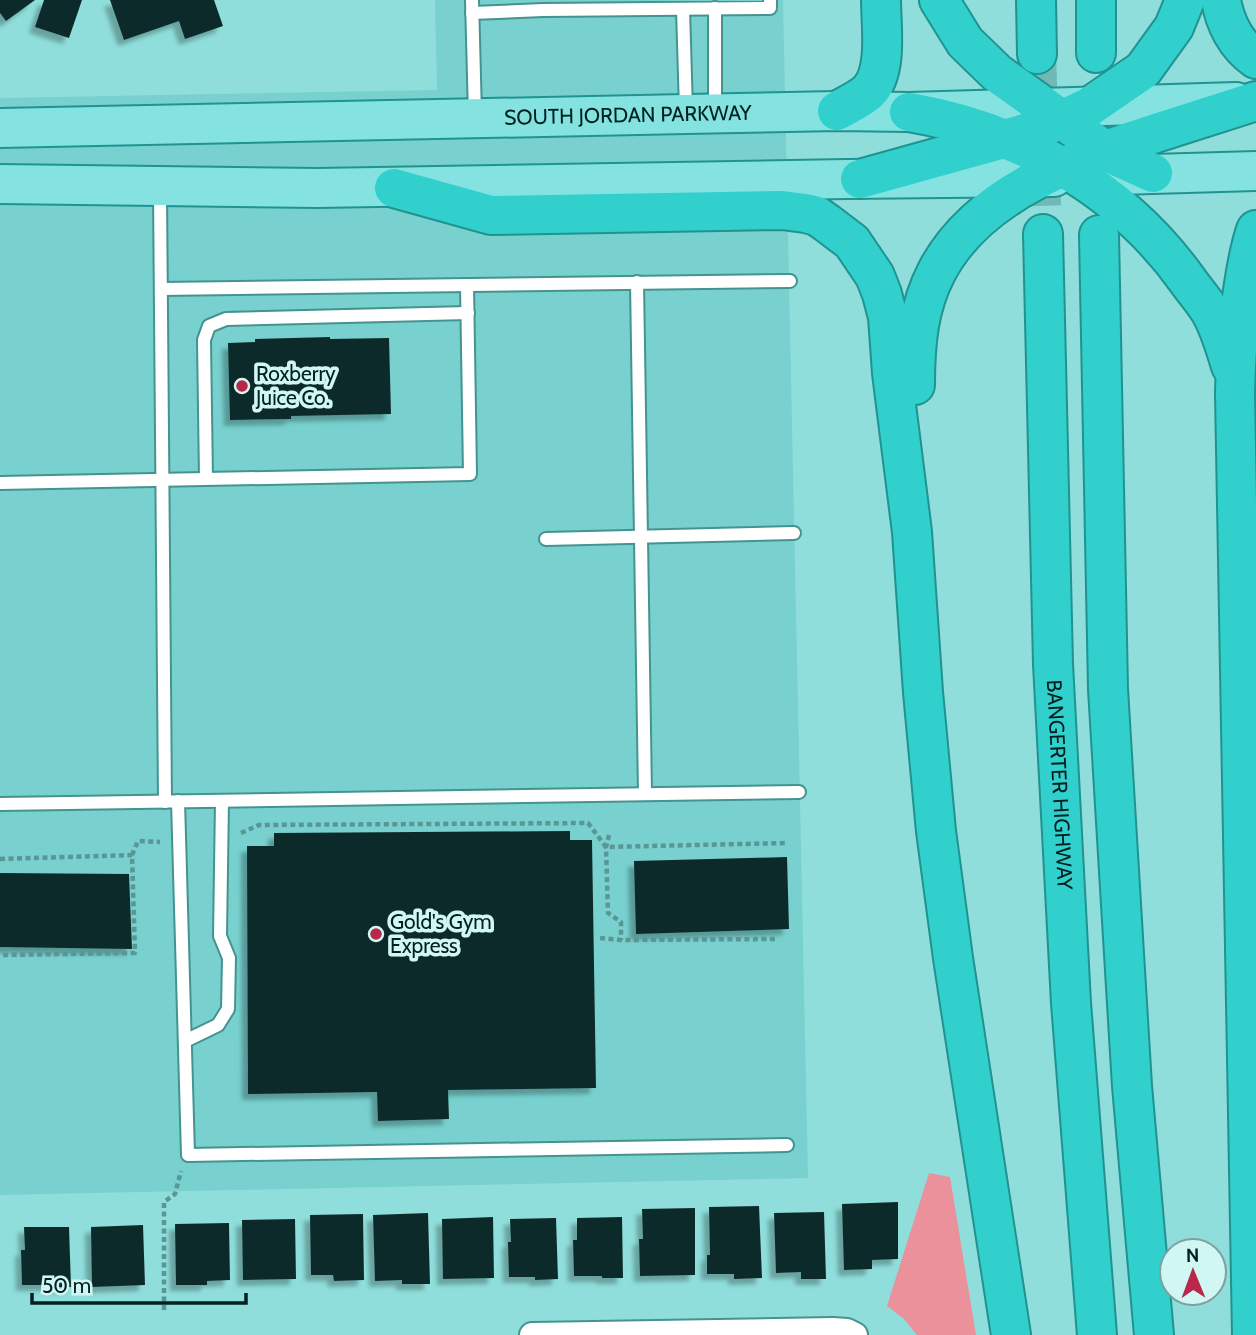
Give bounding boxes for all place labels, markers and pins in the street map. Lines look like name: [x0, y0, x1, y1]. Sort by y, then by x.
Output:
place label: Roxberry Juice Co.: [255, 361, 336, 410]
marker: Roxberry Juice Co.: [234, 378, 250, 394]
place label: Gold's Gym Express: [390, 909, 492, 958]
marker: Gold's Gym Express: [368, 926, 384, 942]

